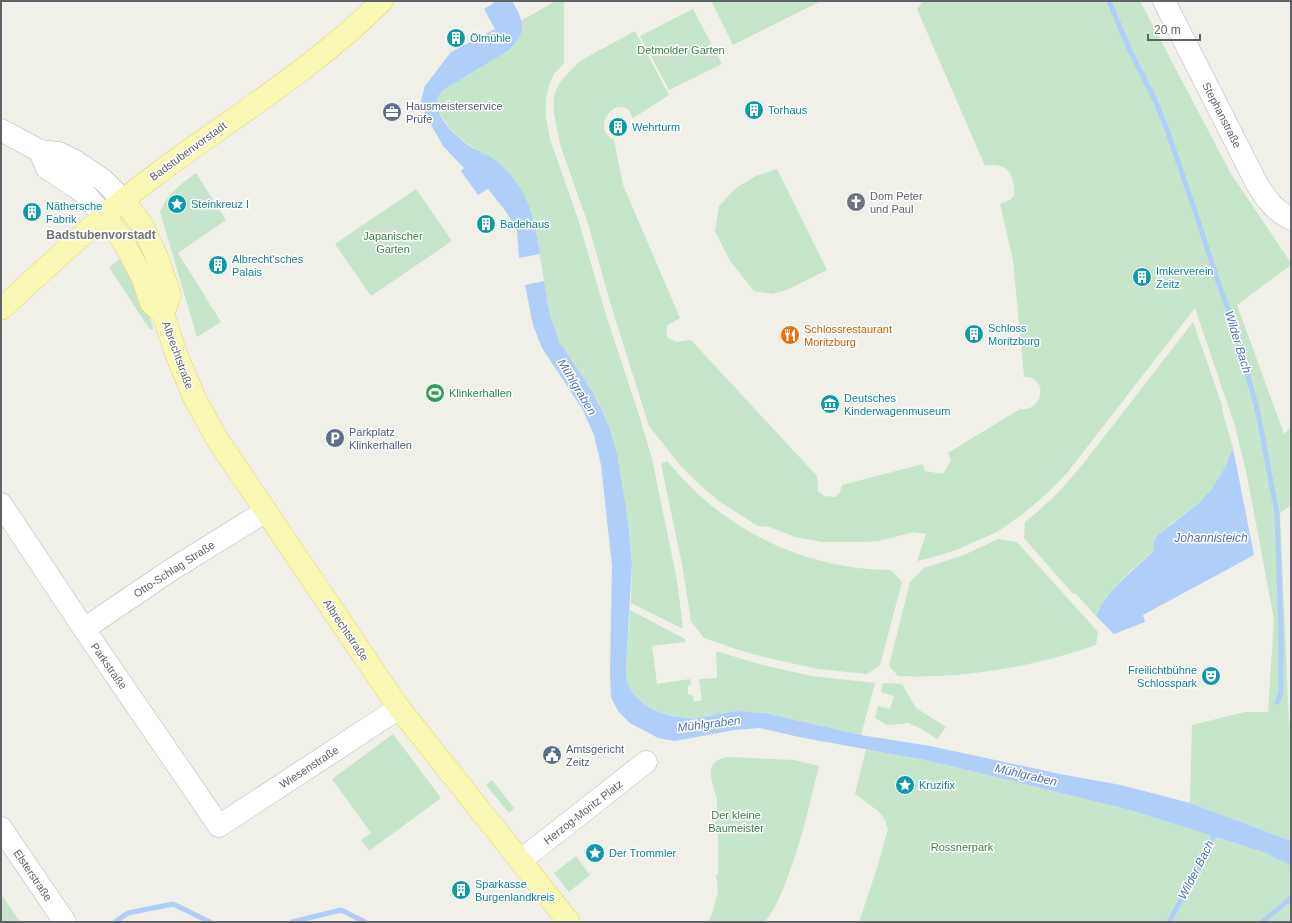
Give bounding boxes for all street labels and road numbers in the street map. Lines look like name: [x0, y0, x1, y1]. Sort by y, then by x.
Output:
street label: Stephanstraße: [1200, 80, 1244, 150]
street label: Badstubenvorstadt: [147, 119, 229, 183]
street label: Albrechtstraße: [160, 319, 196, 391]
street label: Otto-Schlag Straße: [131, 538, 217, 600]
street label: Albrechtstraße: [321, 597, 371, 663]
street label: Parkstraße: [89, 641, 129, 691]
street label: Wiesenstraße: [277, 743, 341, 791]
street label: Herzog-Moritz Platz: [541, 778, 625, 846]
street label: Elsterstraße: [11, 847, 55, 903]

